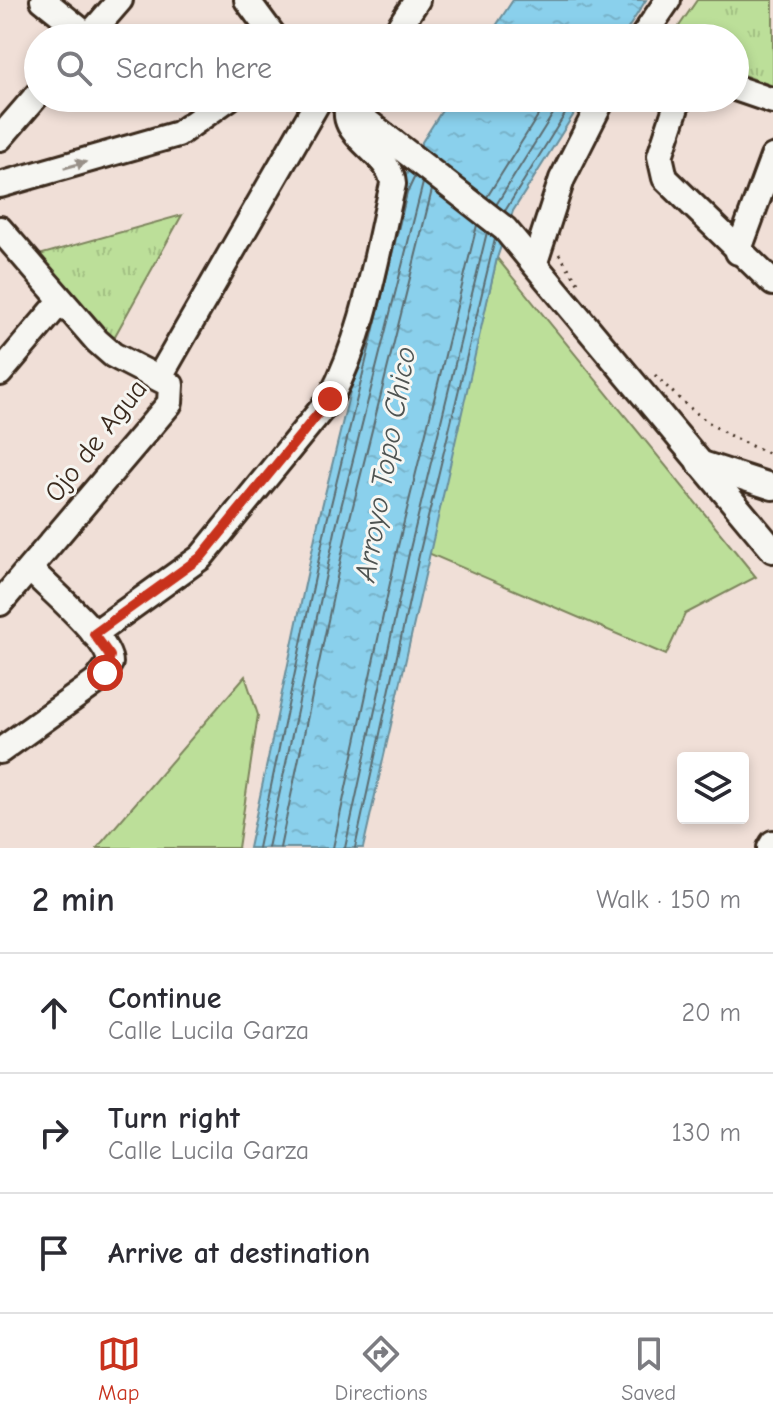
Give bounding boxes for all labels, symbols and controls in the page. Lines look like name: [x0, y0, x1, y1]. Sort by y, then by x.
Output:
search box: [24, 24, 749, 112]
icon: search: [52, 46, 96, 90]
text: Search here: [116, 51, 272, 86]
one-way arrow: [64, 158, 88, 171]
water label: Arroyo Topo Chico: [347, 344, 423, 585]
street label: Ojo de Agua: [38, 373, 154, 508]
route end: [312, 381, 348, 417]
route start: [87, 655, 123, 691]
map controls: [677, 752, 749, 824]
button: layers: [677, 752, 749, 824]
text: 2 min: [32, 880, 115, 920]
text: Walk · 150 m: [596, 885, 741, 915]
text: Continue: [108, 981, 222, 1016]
icon: ahead: [32, 991, 76, 1035]
text: 20 m: [681, 998, 741, 1028]
text: Calle Lucila Garza: [108, 1016, 309, 1046]
text: Turn right: [108, 1101, 240, 1136]
icon: right: [32, 1111, 76, 1155]
text: 130 m: [672, 1118, 741, 1148]
text: Calle Lucila Garza: [108, 1136, 309, 1166]
icon: arrive: [32, 1231, 76, 1275]
text: Arrive at destination: [108, 1236, 370, 1271]
tab: Map: [97, 1332, 141, 1406]
tab: Directions: [335, 1332, 428, 1406]
tab: Saved: [621, 1332, 676, 1406]

